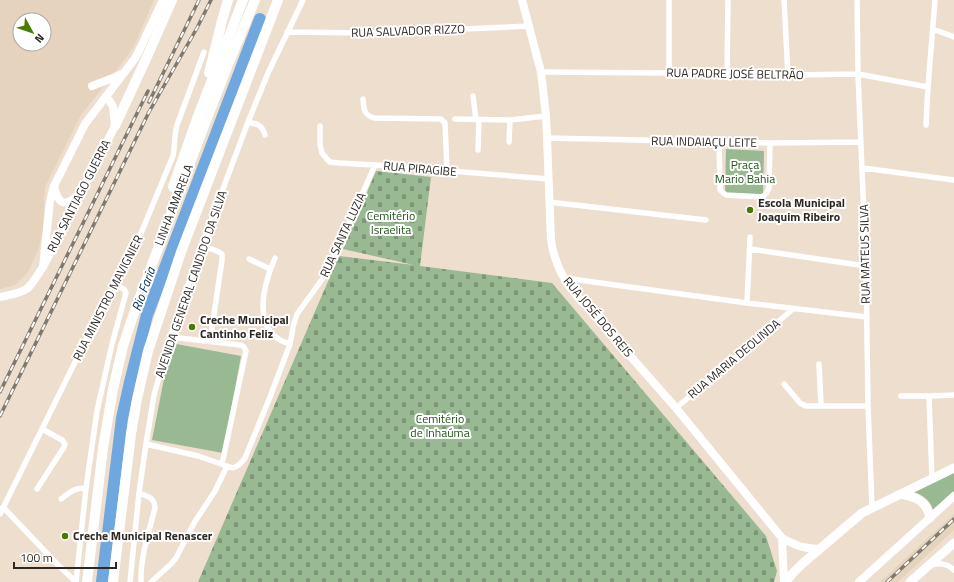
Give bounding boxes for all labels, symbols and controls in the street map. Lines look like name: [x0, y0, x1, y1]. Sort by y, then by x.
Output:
north arrow: [12, 12, 52, 52]
street label: RUA SALVADOR RIZZO: [351, 19, 465, 42]
text: N: [31, 30, 48, 46]
street label: RUA PADRE JOSÉ BELTRÃO: [666, 63, 804, 84]
street label: RUA INDAIAÇU LEITE: [651, 131, 757, 152]
street label: RUA SANTIAGO GUERRA: [42, 136, 115, 255]
park label: Praça Mario Bahia: [715, 155, 775, 188]
street label: RUA PIRAGIBE: [383, 156, 458, 181]
street label: LINHA AMARELA: [149, 161, 198, 248]
street label: AVENIDA GENERAL CANDIDO DA SILVA: [149, 188, 232, 380]
street label: RUA SANTA LUZIA: [315, 189, 371, 280]
place label: Escola Municipal Joaquim Ribeiro: [758, 193, 845, 226]
street label: RUA MATEUS SILVA: [854, 204, 875, 304]
marker: Escola Municipal Joaquim Ribeiro: [745, 205, 755, 215]
park label: Cemitério Israelita: [367, 206, 415, 239]
street label: RUA MINISTRO MAVIGNIER: [68, 232, 148, 364]
water label: Rio Faria: [126, 263, 161, 314]
street label: RUA JOSÉ DOS REIS: [559, 272, 638, 361]
place label: Creche Municipal Cantinho Feliz: [200, 310, 289, 343]
street label: RUA MARIA DEOLINDA: [683, 314, 784, 403]
marker: Creche Municipal Cantinho Feliz: [187, 322, 197, 332]
park label: Cemitério de Inhaúma: [410, 409, 470, 442]
place label: Creche Municipal Renascer: [73, 526, 213, 545]
marker: Creche Municipal Renascer: [60, 531, 70, 541]
scale bar: [14, 544, 116, 570]
text: 100 m: [20, 548, 53, 567]

